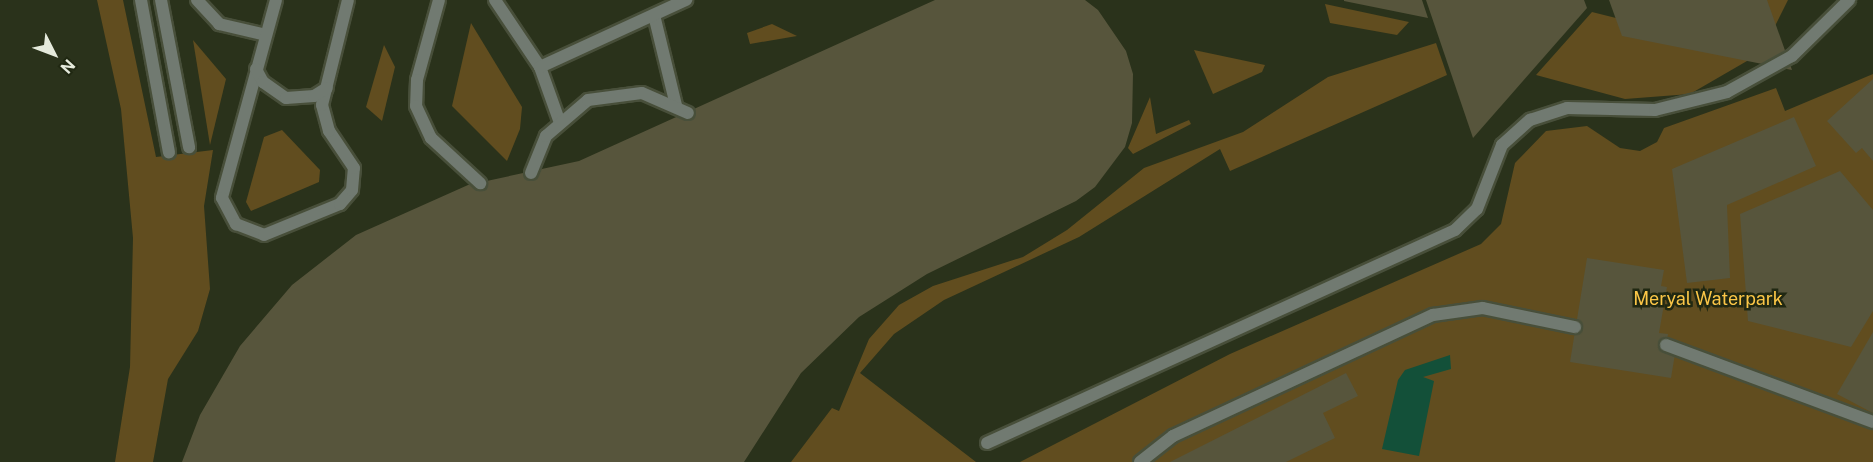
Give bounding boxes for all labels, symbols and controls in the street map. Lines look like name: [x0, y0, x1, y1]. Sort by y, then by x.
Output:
north arrow: [24, 24, 84, 84]
text: N: [57, 55, 79, 77]
park label: Meryal Waterpark: [1633, 288, 1783, 310]

